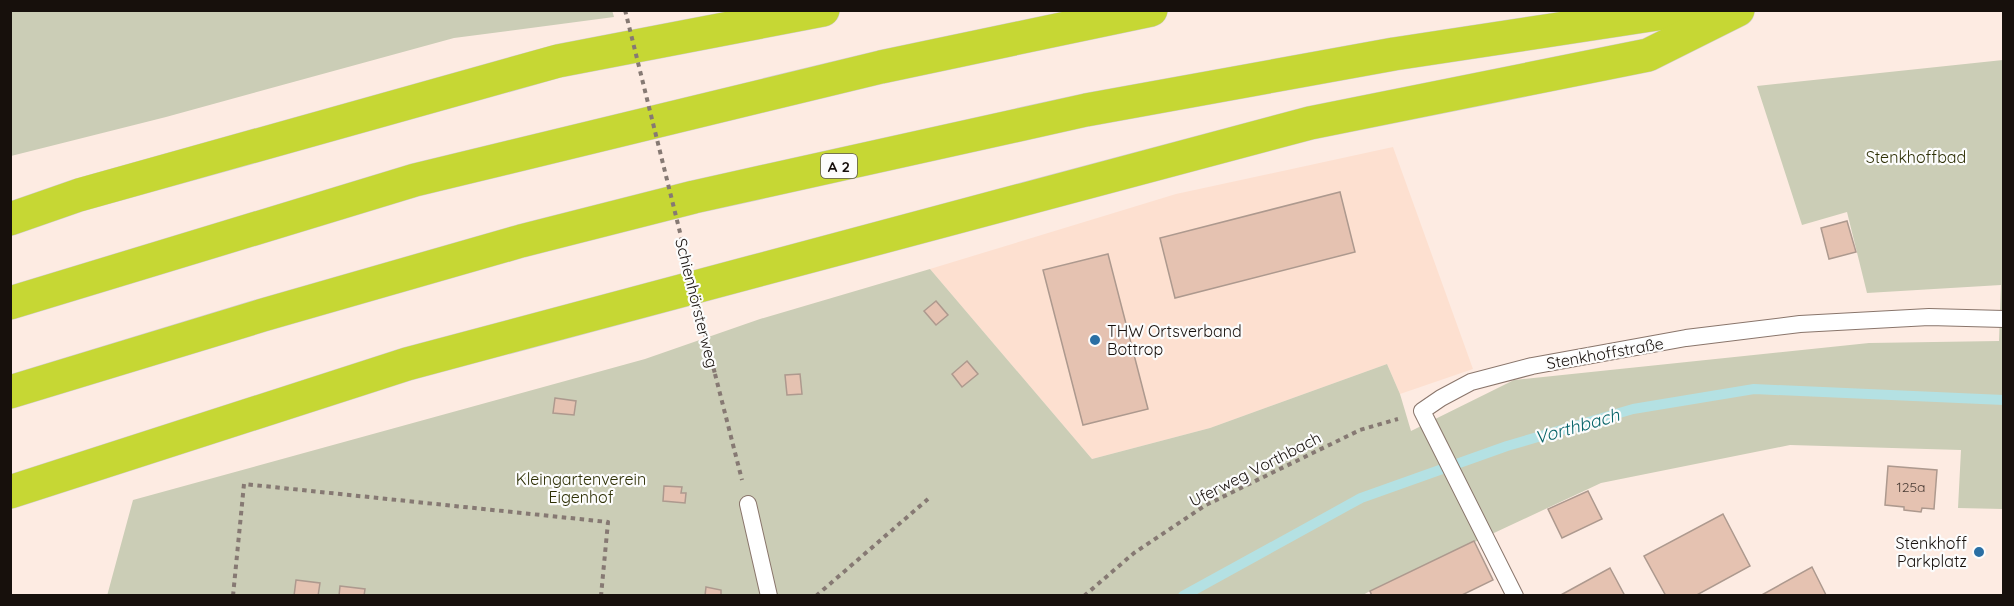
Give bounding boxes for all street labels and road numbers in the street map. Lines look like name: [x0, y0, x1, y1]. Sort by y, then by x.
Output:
road number: A 2: [821, 154, 857, 178]
street label: Schienhörsterweg: [671, 236, 723, 370]
street label: Stenkhoffstraße: [1545, 333, 1665, 373]
street label: Uferweg Vorthbach: [1186, 427, 1324, 511]

